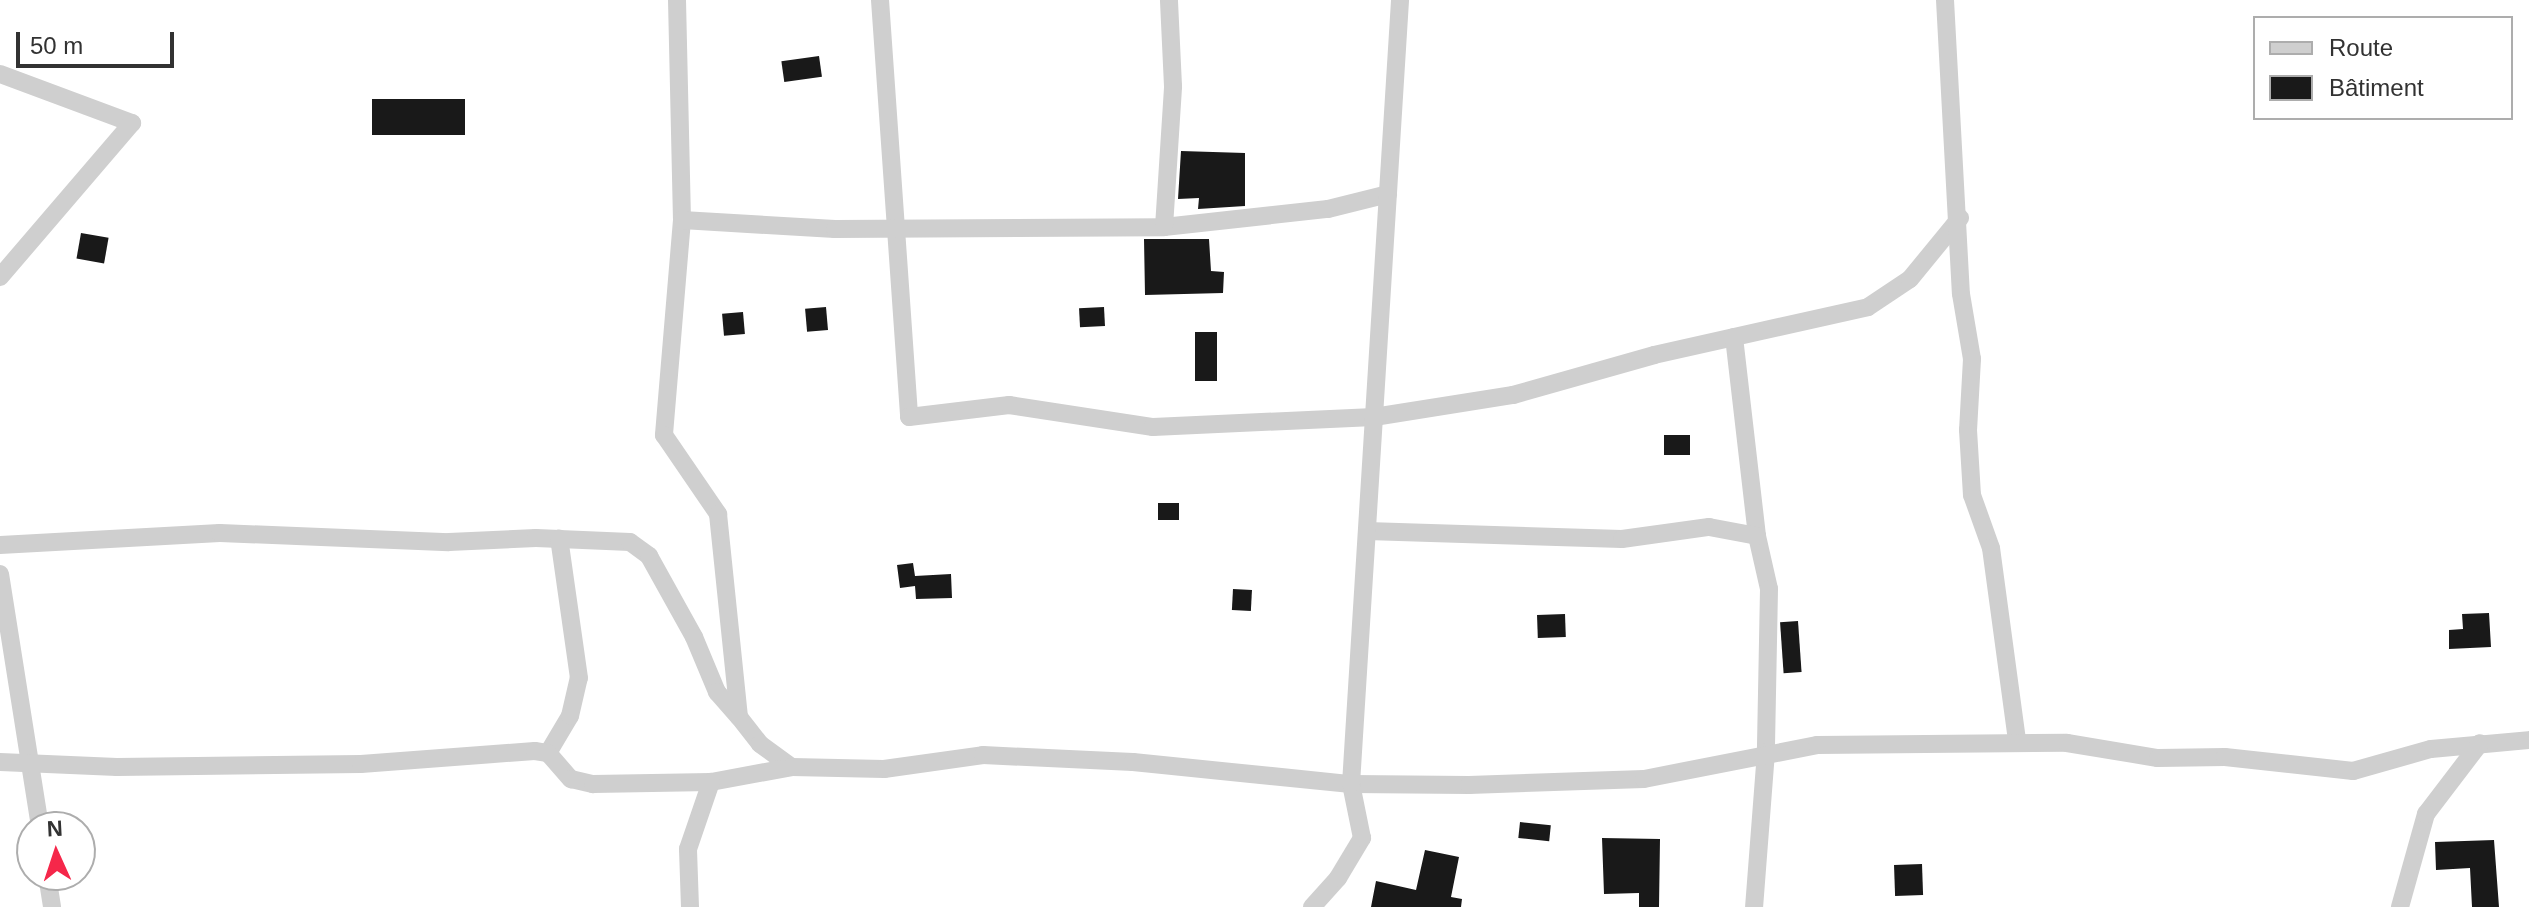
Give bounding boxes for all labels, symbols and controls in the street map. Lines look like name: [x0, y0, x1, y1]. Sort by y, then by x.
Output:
scale bar: [20, 16, 178, 66]
legend: [2253, 16, 2513, 120]
text: 50 m: [30, 32, 83, 59]
text: Route: [2329, 34, 2393, 61]
text: Bâtiment: [2329, 74, 2424, 101]
north arrow: [16, 811, 96, 891]
text: N: [46, 816, 63, 841]

